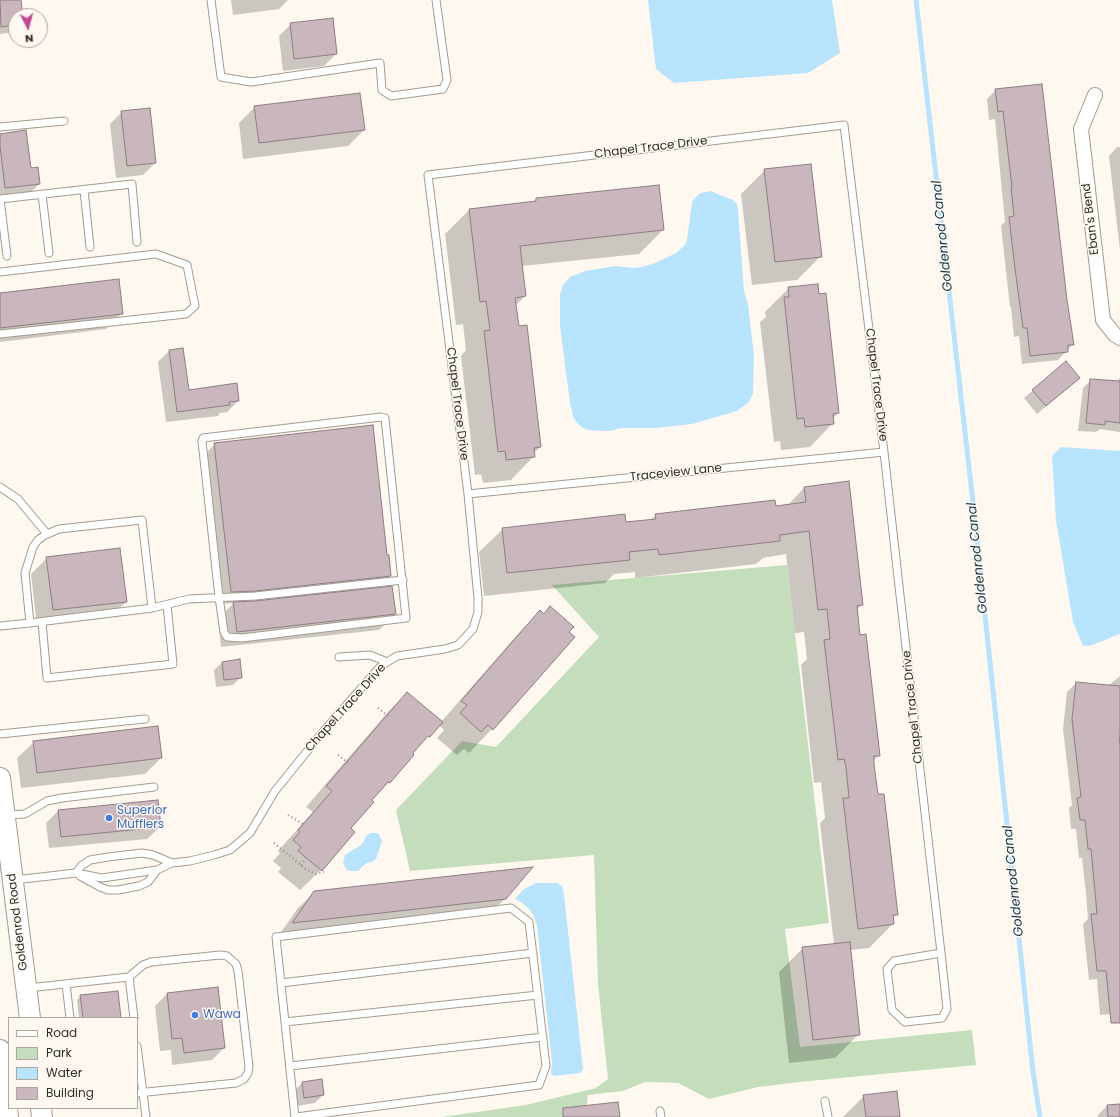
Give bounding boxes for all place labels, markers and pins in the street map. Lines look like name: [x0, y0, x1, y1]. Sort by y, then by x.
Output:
place label: Superior Mufflers: [117, 804, 167, 832]
marker: Superior Mufflers: [104, 813, 114, 823]
place label: Wawa: [203, 1008, 241, 1022]
marker: Wawa: [190, 1010, 200, 1020]

